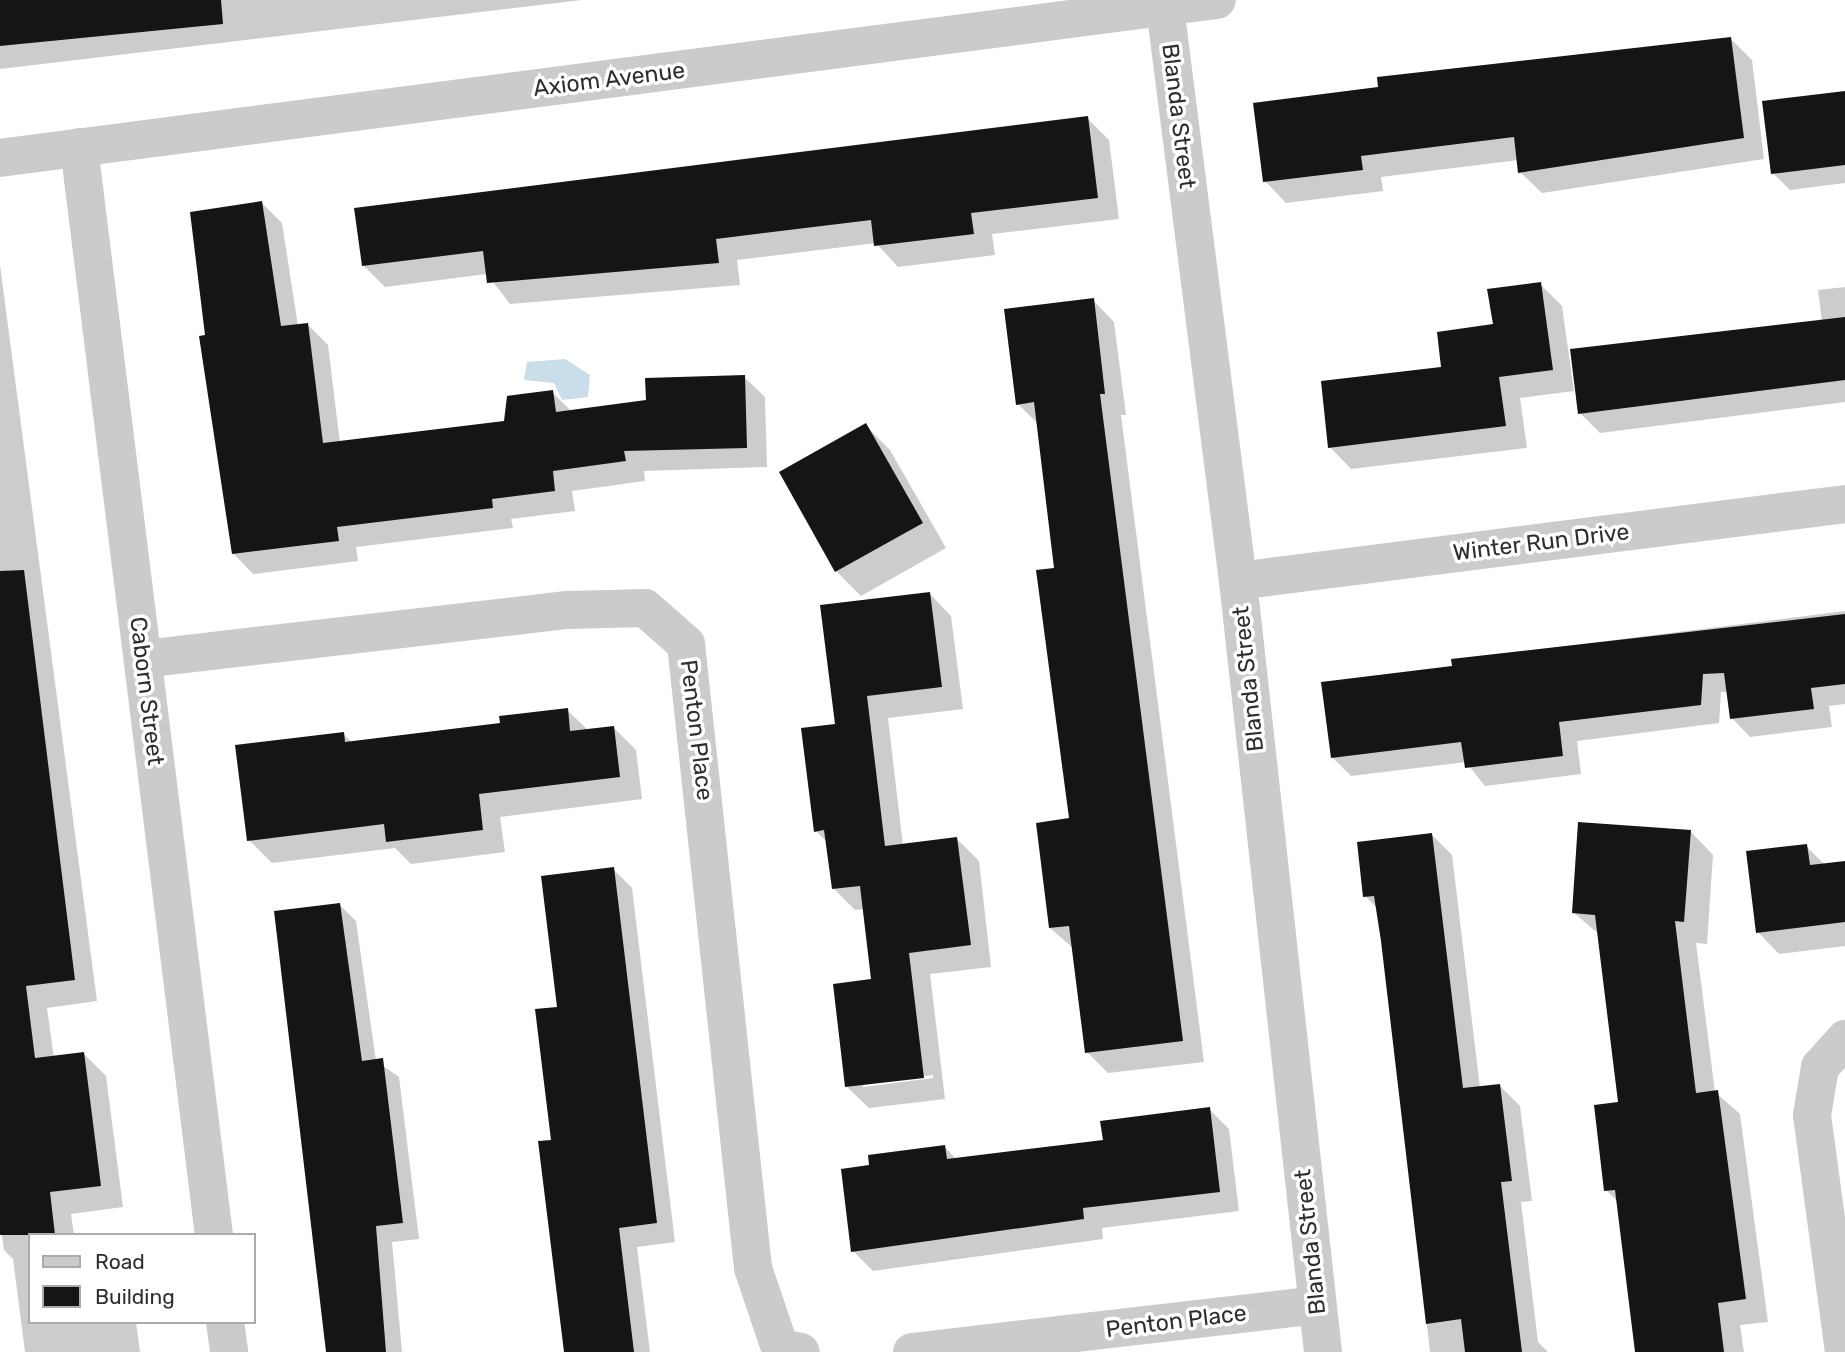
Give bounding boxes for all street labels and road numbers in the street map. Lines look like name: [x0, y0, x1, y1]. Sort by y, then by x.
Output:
street label: Blanda Street: [1156, 42, 1202, 190]
street label: Axiom Avenue: [531, 56, 687, 102]
street label: Winter Run Drive: [1451, 517, 1631, 567]
street label: Blanda Street: [1227, 605, 1269, 753]
street label: Caborn Street: [124, 615, 170, 767]
street label: Penton Place: [675, 658, 719, 802]
street label: Blanda Street: [1289, 1168, 1331, 1316]
street label: Penton Place: [1104, 1299, 1248, 1343]

